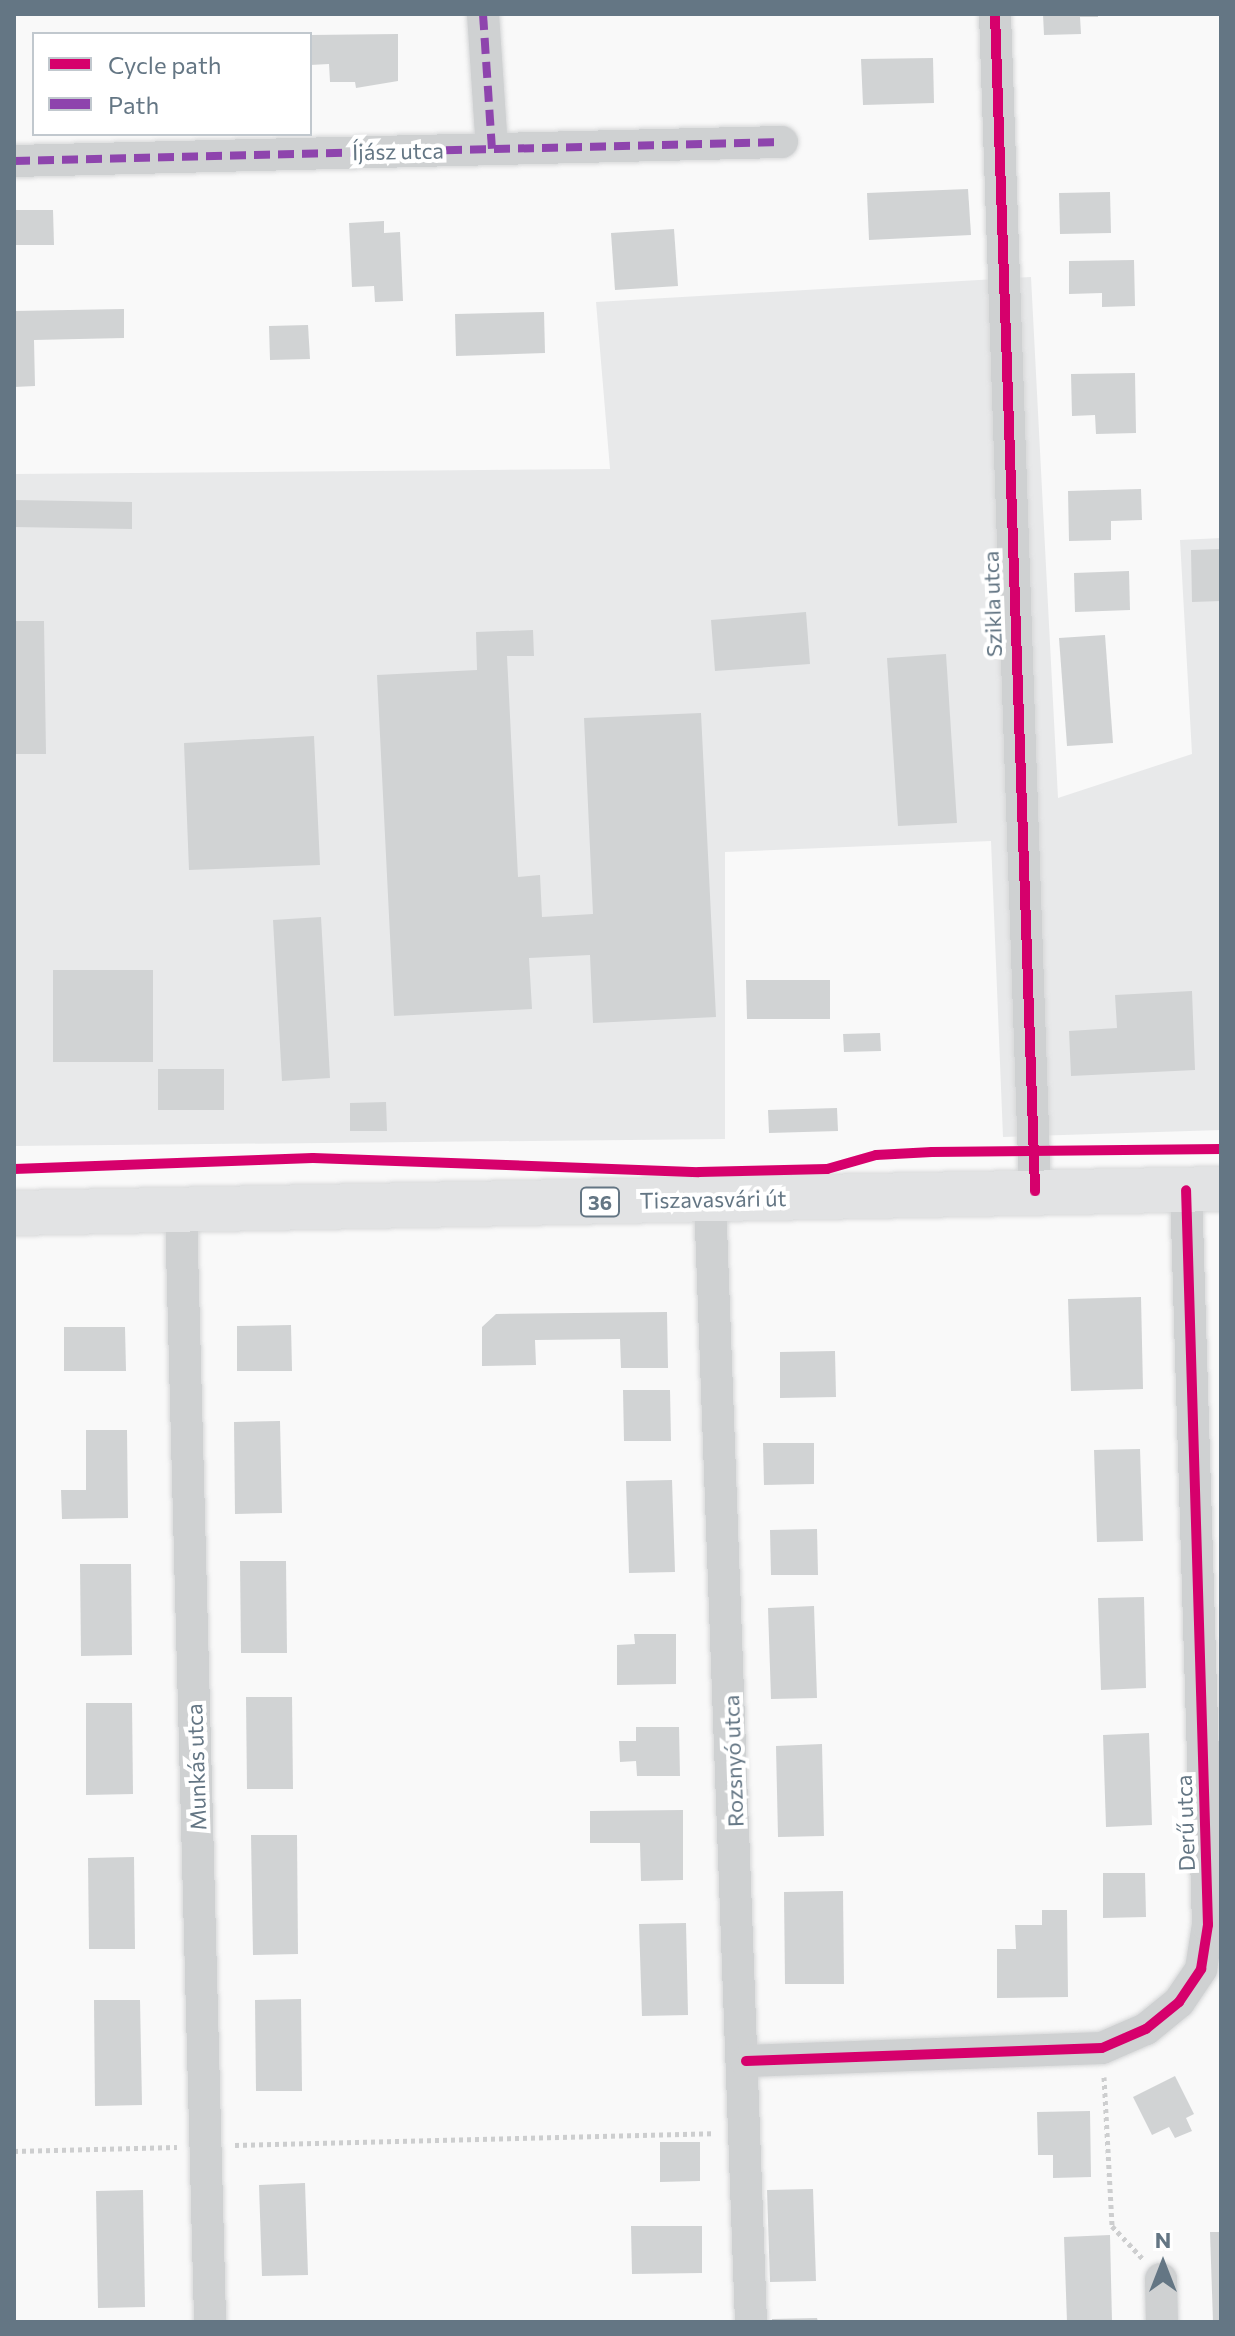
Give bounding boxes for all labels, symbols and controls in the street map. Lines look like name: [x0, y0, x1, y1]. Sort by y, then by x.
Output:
legend: [32, 32, 312, 136]
text: Cycle path: [108, 50, 222, 79]
text: Path: [108, 90, 159, 119]
street label: Íjász utca: [352, 137, 444, 165]
street label: Szikla utca: [977, 550, 1007, 658]
street label: Tiszavasvári út: [639, 1185, 787, 1213]
road number: 36: [580, 1186, 620, 1218]
street label: Rozsnyó utca: [717, 1694, 749, 1828]
street label: Munkás utca: [181, 1703, 211, 1831]
street label: Derű utca: [1170, 1774, 1200, 1872]
north arrow: [1123, 2224, 1203, 2304]
text: N: [1155, 2226, 1171, 2253]

